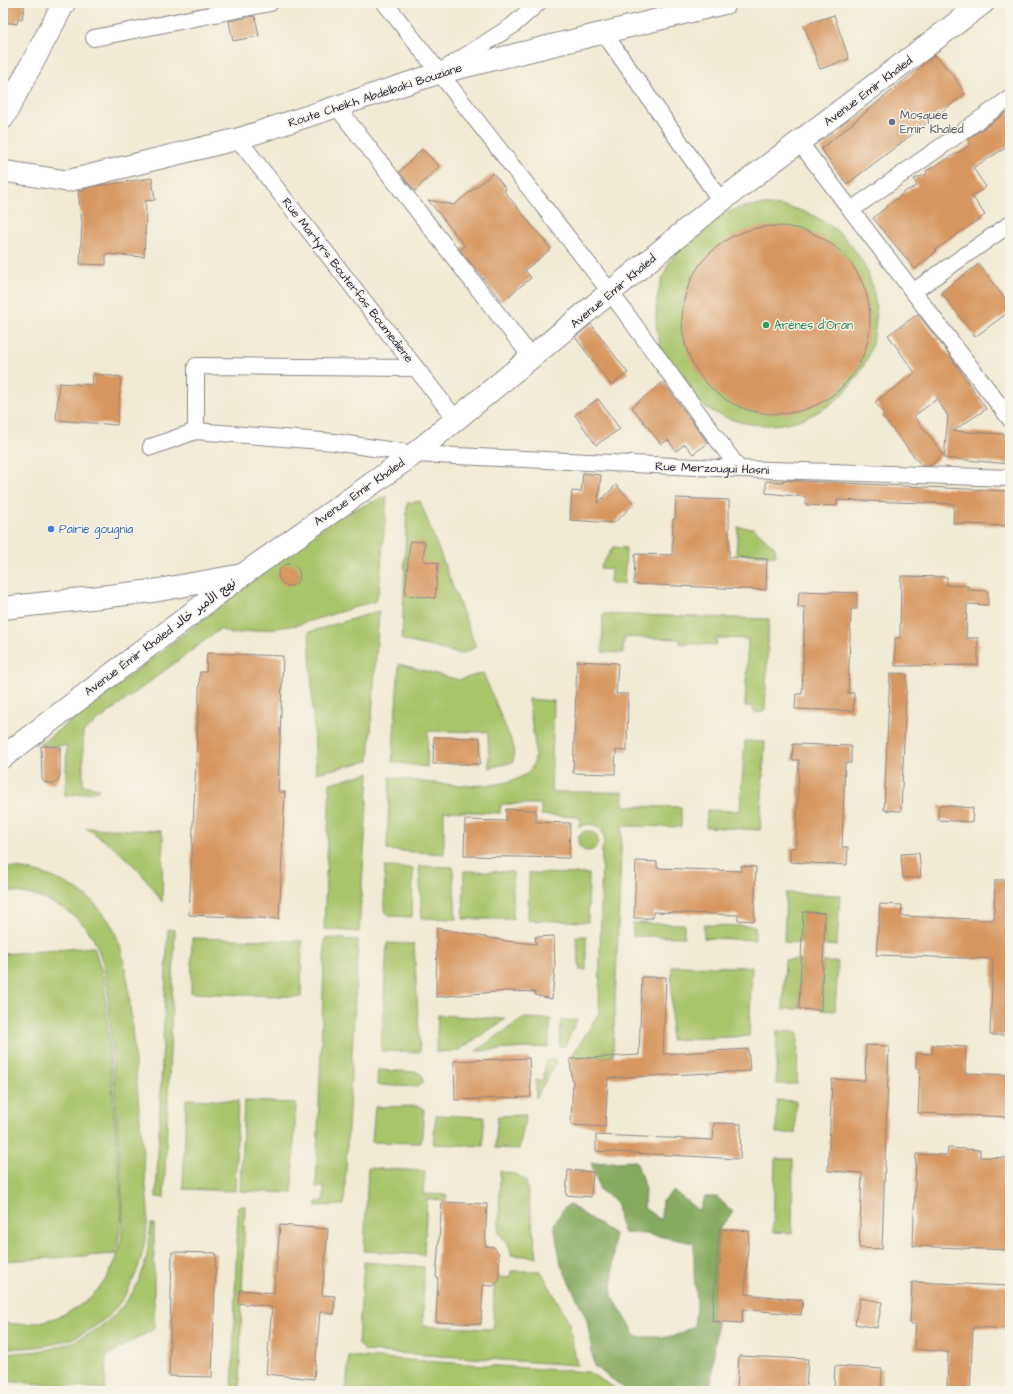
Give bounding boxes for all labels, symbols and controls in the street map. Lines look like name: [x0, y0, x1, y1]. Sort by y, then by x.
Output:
street label: Avenue Emir Khaled: [820, 52, 916, 130]
street label: Route Cheikh Abdelbaki Bouziane: [286, 59, 465, 132]
place label: Mosquée Emir Khaled: [900, 107, 964, 138]
marker: Mosquée Emir Khaled: [887, 117, 897, 127]
street label: Rue Martyrs Bouterfas Boumediene: [277, 194, 418, 367]
street label: Avenue Emir Khaled: [567, 250, 660, 332]
place label: Arènes d'Oran: [774, 317, 853, 334]
marker: Arènes d'Oran: [761, 320, 771, 330]
street label: Avenue Emir Khaled: [310, 455, 408, 530]
street label: Rue Merzougui Hasni: [655, 458, 769, 480]
place label: Pairie gougnia: [59, 521, 133, 539]
marker: Pairie gougnia: [46, 524, 56, 534]
street label: Avenue Émir Khaled نهج الأمير خالد: [81, 575, 240, 700]

